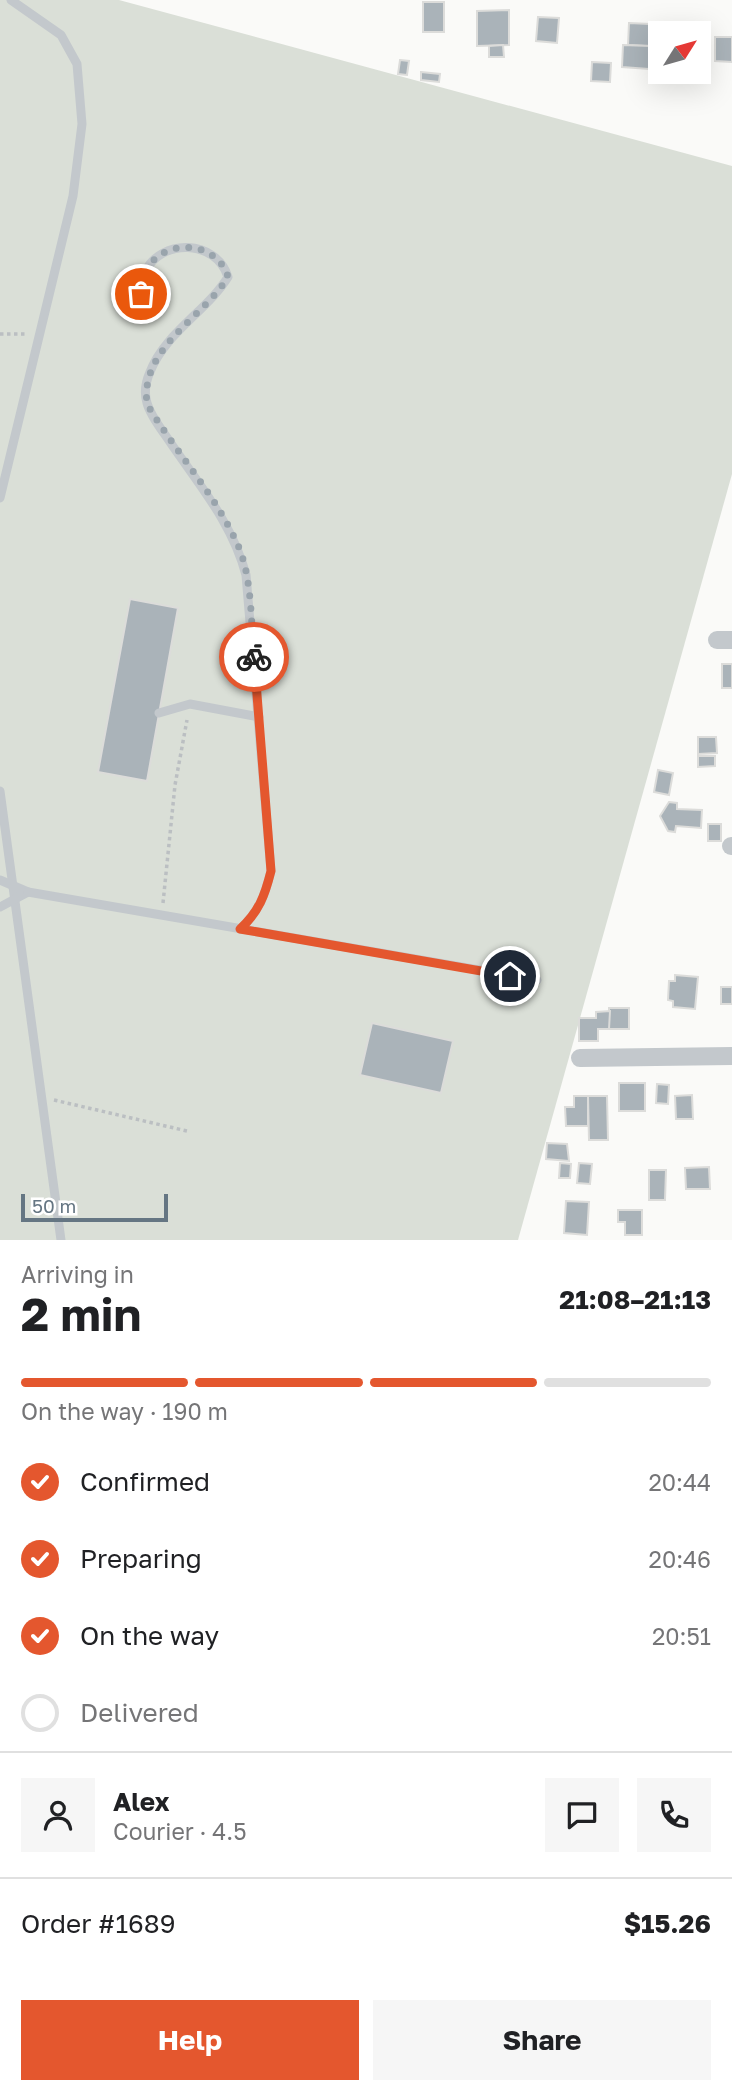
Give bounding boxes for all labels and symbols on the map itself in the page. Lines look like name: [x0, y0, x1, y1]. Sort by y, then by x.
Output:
north arrow: [648, 21, 710, 84]
pin: [111, 264, 171, 324]
courier: [219, 622, 289, 692]
pin: [480, 946, 540, 1006]
scale bar: [21, 1191, 168, 1223]

